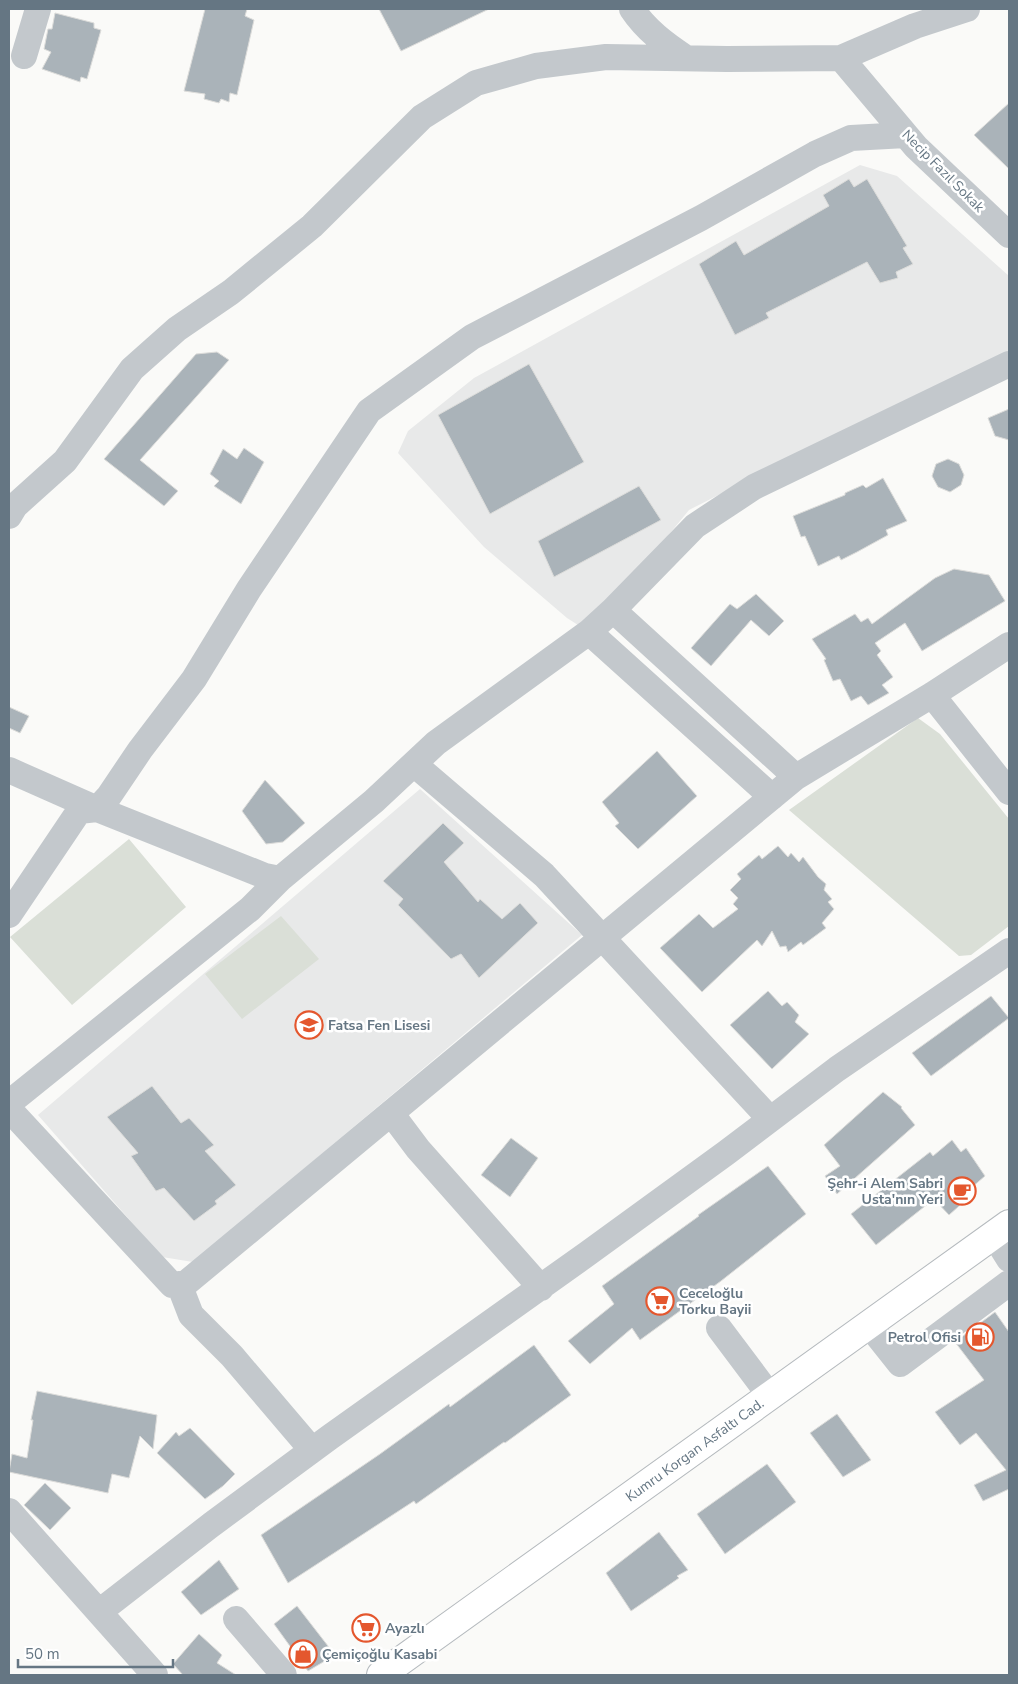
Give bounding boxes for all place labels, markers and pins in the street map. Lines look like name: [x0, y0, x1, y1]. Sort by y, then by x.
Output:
school or university icon: Fatsa Fen Lisesi: [294, 1010, 324, 1040]
place label: Fatsa Fen Lisesi: [328, 1016, 430, 1035]
place label: Şehr-i Alem Sabri Usta'nın Yeri: [827, 1174, 943, 1209]
cafe icon: Şehr-i Alem Sabri Usta'nın Yeri: [947, 1176, 977, 1206]
place label: Ceceloğlu Torku Bayii: [679, 1284, 751, 1319]
supermarket icon: Ceceloğlu Torku Bayii: [645, 1286, 675, 1316]
fuel station icon: Petrol Ofisi: [965, 1322, 995, 1352]
place label: Petrol Ofisi: [888, 1328, 961, 1347]
supermarket icon: Ayazlı: [351, 1613, 381, 1643]
place label: Ayazlı: [385, 1619, 425, 1638]
shop icon: Çemiçoğlu Kasabi: [288, 1639, 318, 1669]
place label: Çemiçoğlu Kasabi: [322, 1645, 437, 1664]

